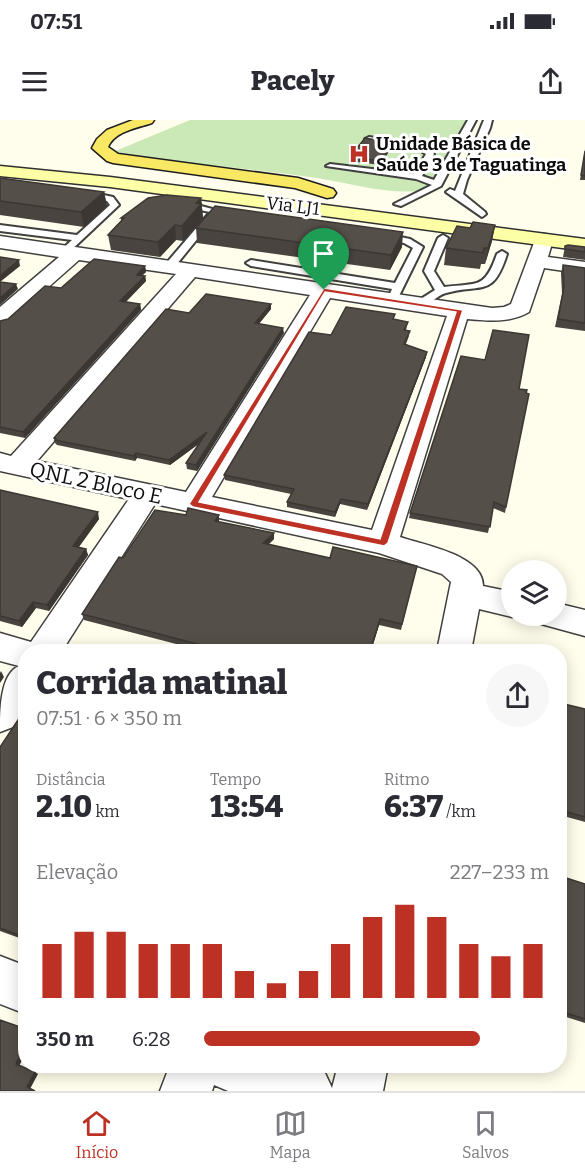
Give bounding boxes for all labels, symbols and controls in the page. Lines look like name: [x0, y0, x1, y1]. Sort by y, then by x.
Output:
text: 07:51: [30, 8, 82, 35]
icon: menu: [18, 65, 51, 98]
text: Pacely: [251, 65, 334, 97]
icon: share: [534, 65, 567, 98]
place label: Unidade Básica de Saúde 3 de Taguatinga: [376, 133, 566, 176]
hospital icon: Unidade Básica de Saúde 3 de Taguatinga: [347, 142, 371, 166]
street label: Via LJ1: [265, 192, 321, 220]
pin: [298, 228, 349, 290]
icon: arrive: [307, 237, 340, 270]
street label: QNL 2 Bloco E: [27, 456, 165, 510]
map controls: [501, 560, 567, 626]
button: layers: [501, 560, 567, 626]
text: Corrida matinal: [36, 663, 287, 703]
button: share: [486, 664, 549, 727]
text: 07:51 · 6 × 350 m: [36, 706, 182, 730]
text: Distância: [36, 770, 105, 789]
text: Tempo: [210, 770, 261, 789]
text: Ritmo: [384, 770, 429, 789]
text: 2.10: [36, 789, 92, 825]
text: 13:54: [210, 789, 283, 825]
text: 6:37: [384, 789, 443, 825]
text: km: [92, 802, 120, 821]
text: /km: [443, 802, 476, 821]
text: Elevação: [36, 860, 118, 884]
text: 227–233 m: [450, 860, 549, 884]
text: 350 m: [36, 1027, 94, 1051]
text: 6:28: [132, 1027, 171, 1051]
tab: Início: [76, 1107, 118, 1162]
tab: Mapa: [270, 1107, 311, 1162]
tab: Salvos: [462, 1107, 509, 1162]

